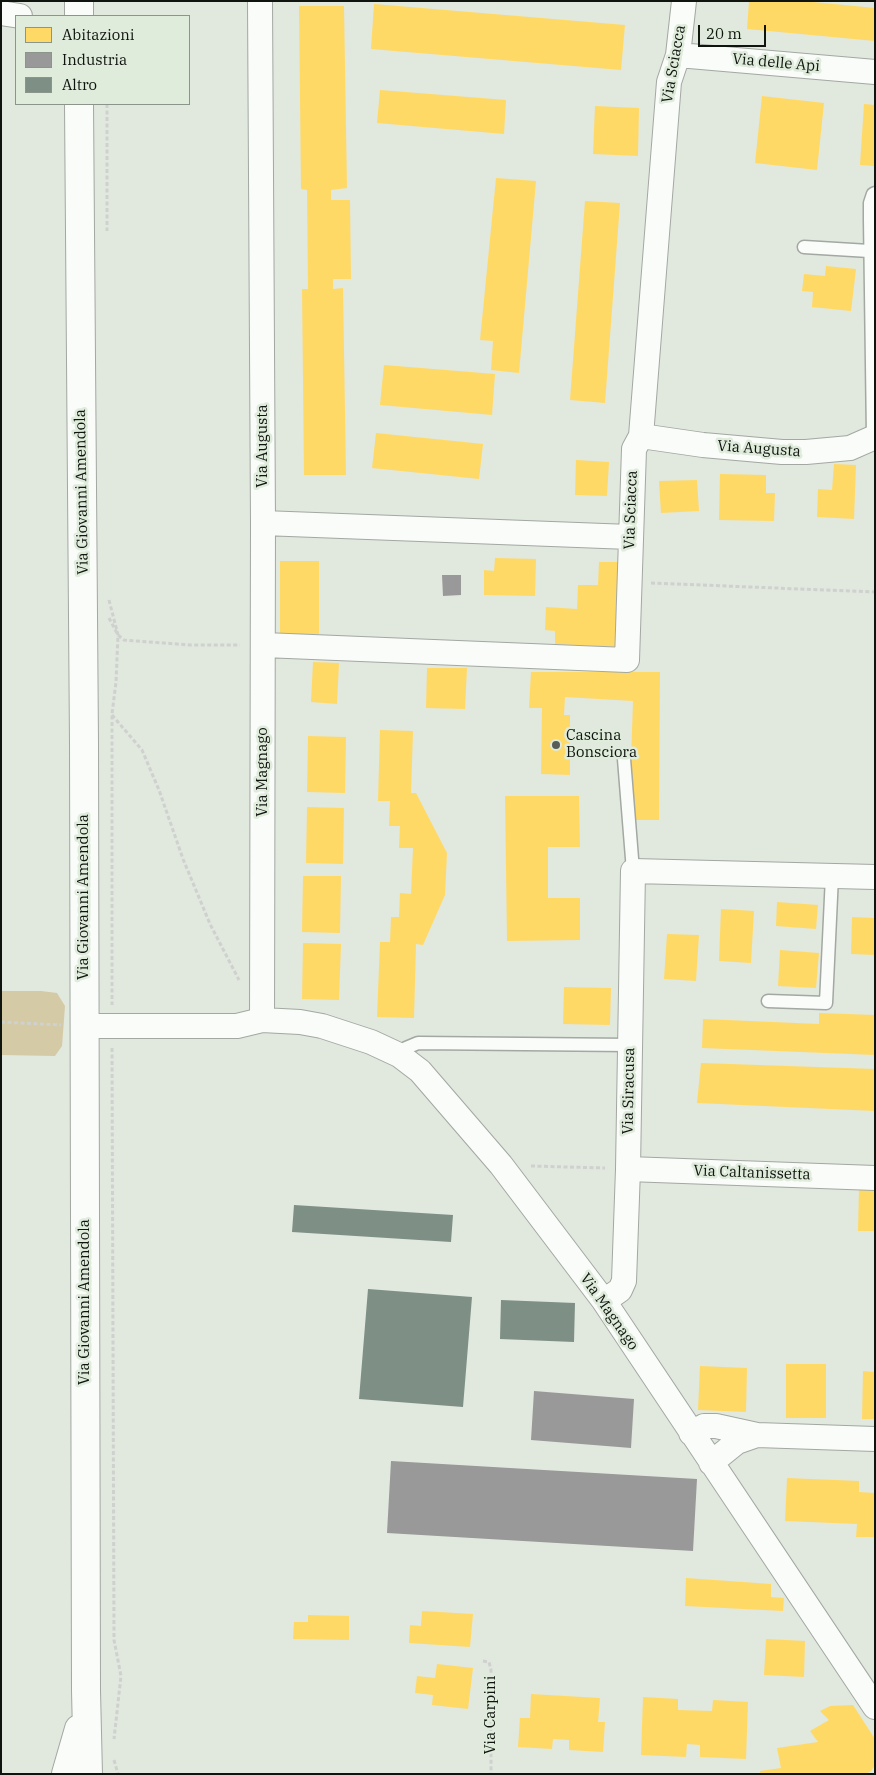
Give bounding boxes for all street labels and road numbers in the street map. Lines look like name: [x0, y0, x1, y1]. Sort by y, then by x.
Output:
street label: Via Sciacca: [658, 24, 690, 104]
street label: Via delle Api: [731, 50, 821, 76]
street label: Via Augusta: [254, 404, 272, 488]
street label: Via Giovanni Amendola: [72, 409, 92, 575]
street label: Via Augusta: [717, 437, 801, 461]
street label: Via Sciacca: [621, 470, 641, 550]
street label: Via Magnago: [254, 727, 272, 817]
street label: Via Giovanni Amendola: [75, 814, 93, 980]
street label: Via Siracusa: [619, 1047, 639, 1135]
street label: Via Caltanissetta: [693, 1162, 811, 1184]
street label: Via Giovanni Amendola: [76, 1219, 94, 1385]
street label: Via Magnago: [576, 1270, 642, 1354]
street label: Via Carpini: [482, 1676, 500, 1754]

